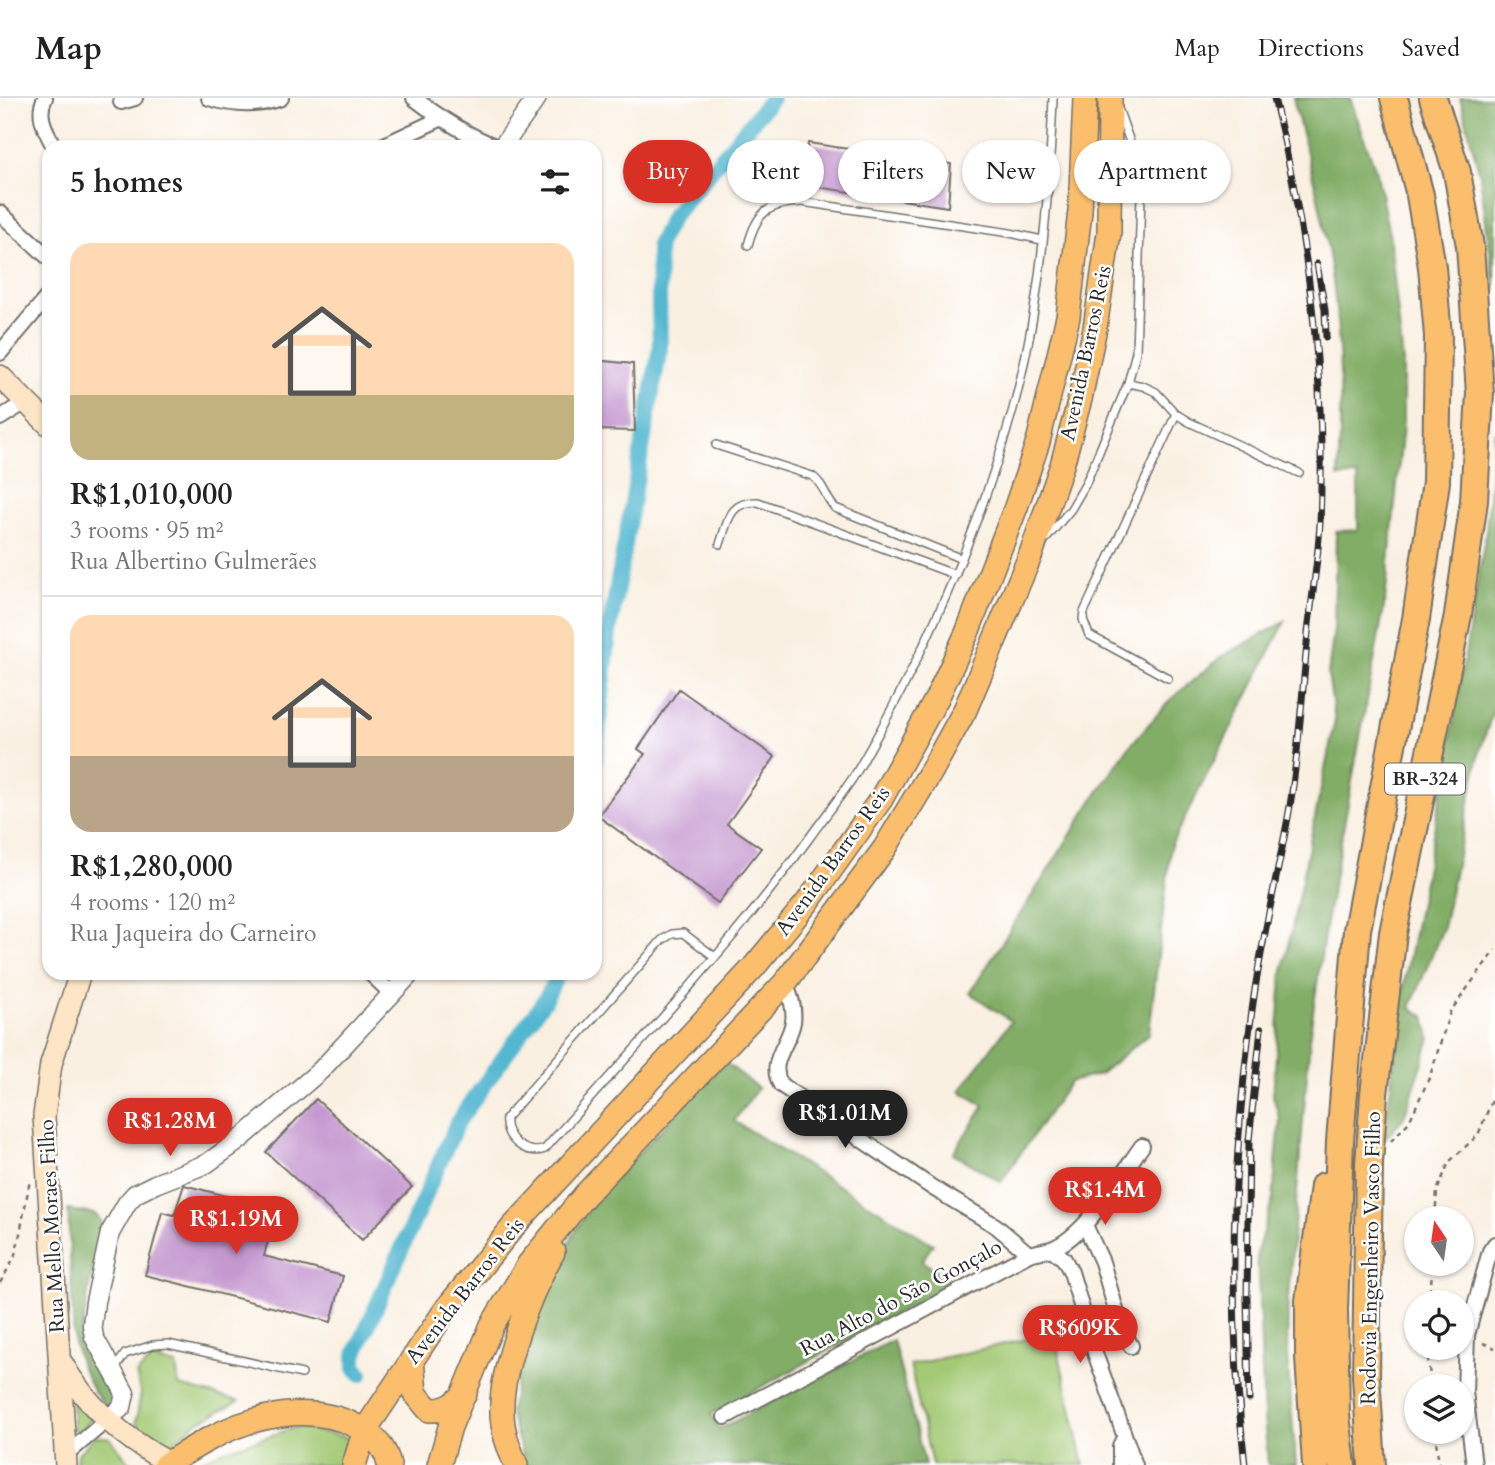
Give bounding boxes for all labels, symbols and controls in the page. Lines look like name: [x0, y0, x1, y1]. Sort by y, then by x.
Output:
text: Map: [35, 26, 102, 71]
text: Map: [1174, 32, 1220, 65]
text: Directions: [1258, 32, 1364, 65]
text: Saved: [1402, 32, 1460, 65]
chip: Buy: [623, 140, 713, 203]
chip: Rent: [727, 140, 824, 203]
chip: Filters: [838, 140, 948, 203]
chip: New: [962, 140, 1060, 203]
chip: Apartment: [1074, 140, 1231, 203]
text: 5 homes: [70, 162, 183, 203]
icon: filters: [536, 163, 574, 201]
street label: Avenida Barros Reis: [1053, 263, 1119, 443]
icon: home: [259, 288, 385, 414]
text: R$1,010,000: [70, 474, 233, 515]
text: 3 rooms · 95 m²: [70, 515, 223, 546]
text: Rua Albertino Gulmerães: [70, 546, 317, 577]
icon: home: [259, 660, 385, 786]
road number: BR-324: [1385, 764, 1465, 794]
street label: Avenida Barros Reis: [769, 780, 897, 942]
text: R$1,280,000: [70, 846, 233, 887]
text: 4 rooms · 120 m²: [70, 887, 235, 918]
text: Rua Jaqueira do Carneiro: [70, 918, 316, 949]
pin: R$1.01M: [780, 1090, 910, 1150]
text: R$1.01M: [798, 1097, 892, 1128]
pin: R$1.28M: [105, 1098, 235, 1158]
text: R$1.28M: [123, 1105, 217, 1136]
street label: Rodovia Engenheiro Vasco Filho: [1354, 1111, 1388, 1405]
street label: Rua Mello Moraes Filho: [32, 1118, 72, 1334]
pin: R$1.4M: [1048, 1168, 1162, 1227]
text: R$1.4M: [1064, 1174, 1146, 1205]
pin: R$1.19M: [171, 1196, 301, 1256]
text: R$1.19M: [189, 1203, 283, 1234]
north arrow: [1404, 1206, 1474, 1276]
map controls: [1404, 1206, 1474, 1444]
street label: Avenida Barros Reis: [399, 1212, 531, 1370]
street label: Rua Alto do São Gonçalo: [795, 1232, 1007, 1364]
button: locate: [1404, 1290, 1474, 1360]
pin: R$609K: [1023, 1306, 1137, 1365]
text: R$609K: [1039, 1312, 1121, 1343]
button: layers: [1404, 1374, 1474, 1444]

